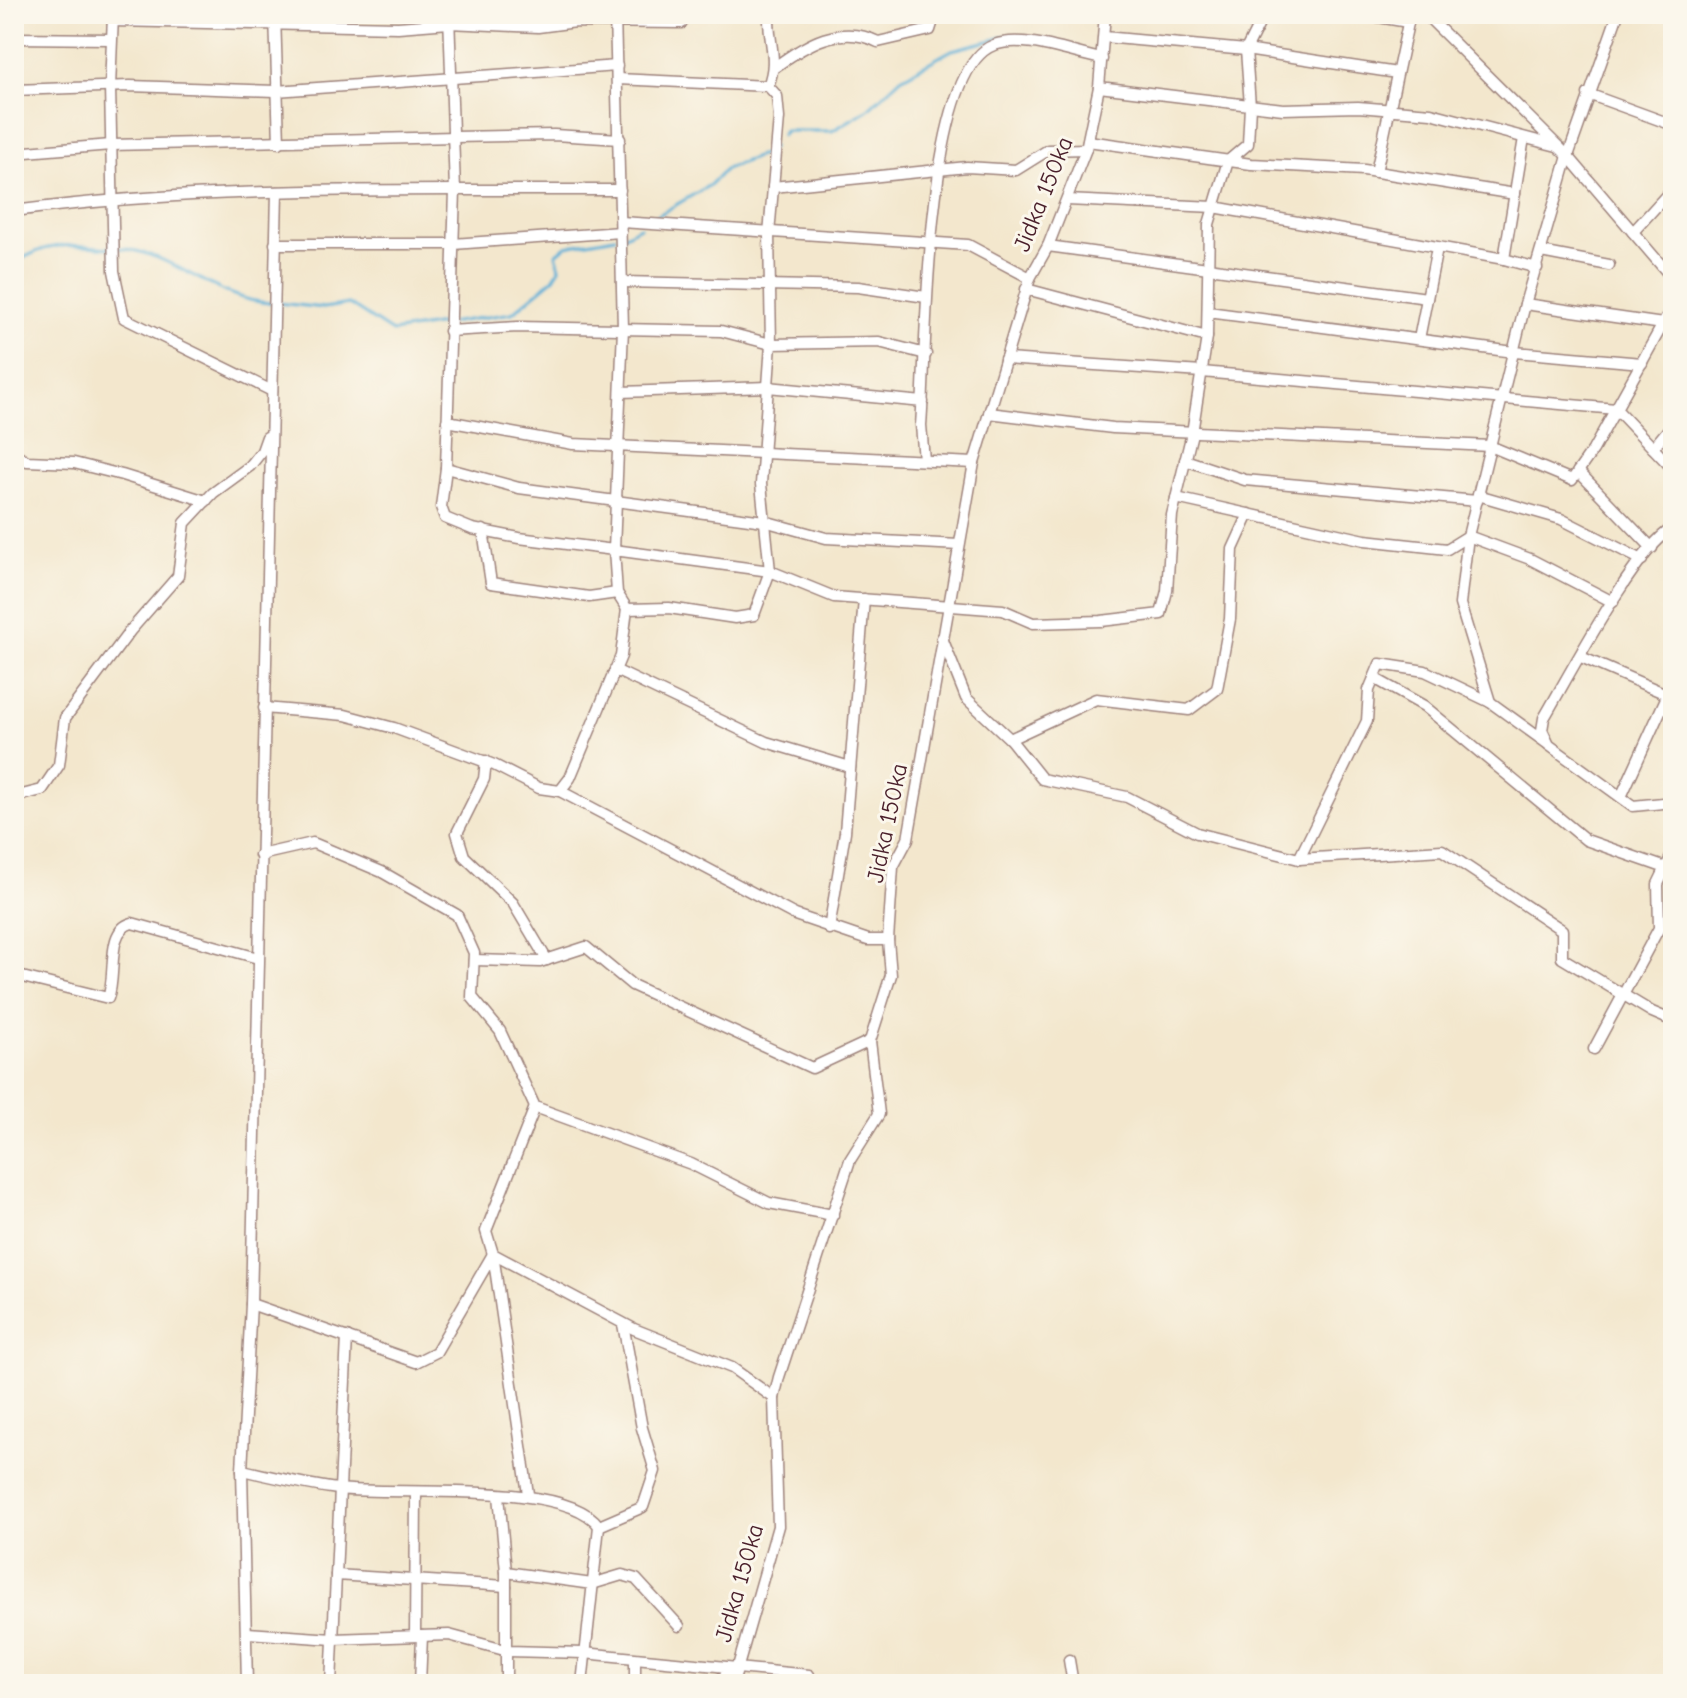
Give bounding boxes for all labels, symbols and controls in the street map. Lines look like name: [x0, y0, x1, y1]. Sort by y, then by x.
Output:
street label: Jidka 150ka: [1007, 133, 1079, 255]
street label: Jidka 150ka: [861, 761, 913, 885]
street label: Jidka 150ka: [709, 1521, 769, 1645]

